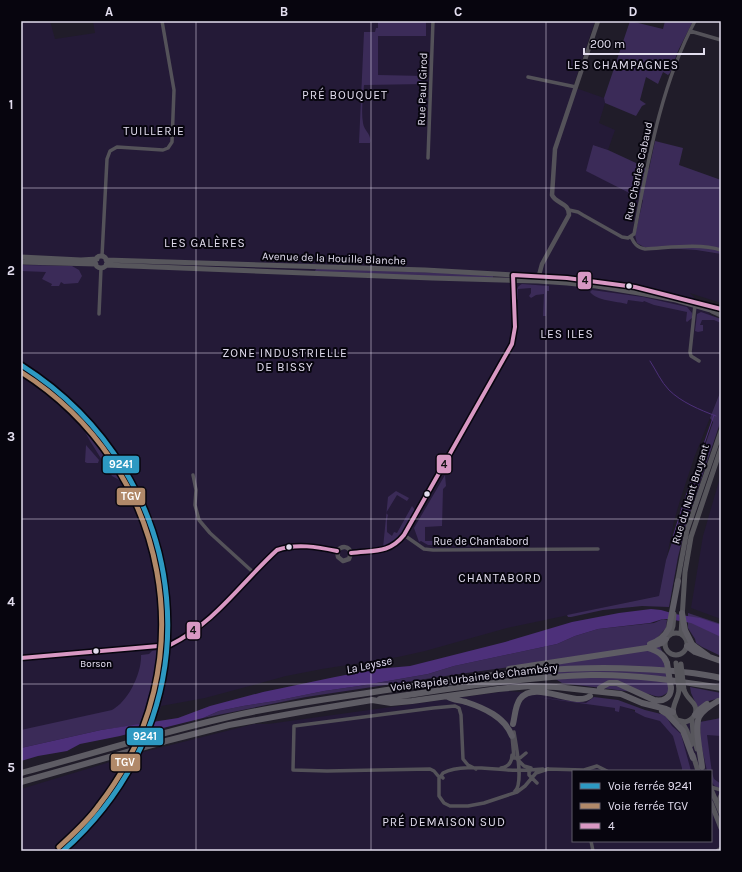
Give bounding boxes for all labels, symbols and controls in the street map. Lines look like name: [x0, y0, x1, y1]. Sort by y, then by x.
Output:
text: A: [105, 4, 113, 19]
text: B: [280, 4, 288, 19]
text: C: [454, 4, 462, 19]
text: D: [629, 4, 638, 19]
scale bar: [584, 30, 704, 56]
text: 200 m: [590, 37, 625, 51]
street label: Rue Paul Girod: [415, 52, 430, 126]
district label: LES CHAMPAGNES: [567, 58, 679, 72]
district label: PRÉ BOUQUET: [302, 87, 388, 102]
text: 1: [9, 97, 13, 112]
street label: Rue Charles Cabaud: [622, 120, 655, 222]
district label: TUILLERIE: [123, 124, 185, 138]
district label: LES GALÈRES: [164, 235, 246, 250]
street label: Avenue de la Houille Blanche: [262, 249, 406, 268]
text: 2: [7, 263, 15, 278]
line badge: 4: [577, 271, 592, 290]
text: 4: [582, 274, 589, 287]
unlabelled marker: [624, 281, 634, 291]
district label: LES ILES: [540, 327, 594, 341]
district label: ZONE INDUSTRIELLE DE BISSY: [222, 346, 348, 374]
text: 3: [7, 429, 15, 444]
street label: Rue du Nant Bruyant: [669, 443, 712, 546]
line badge: 4: [436, 454, 452, 474]
line badge: 9241: [102, 455, 140, 474]
text: 9241: [109, 458, 133, 471]
text: 4: [441, 458, 448, 471]
line badge: TGV: [116, 487, 146, 506]
unlabelled marker: [422, 489, 432, 499]
text: TGV: [121, 490, 141, 503]
street label: Rue de Chantabord: [433, 535, 529, 548]
unlabelled marker: [284, 542, 294, 552]
district label: CHANTABORD: [458, 571, 542, 585]
text: 4: [7, 594, 15, 609]
line badge: 4: [186, 621, 201, 640]
text: 4: [190, 624, 197, 637]
marker: Borson: [91, 646, 101, 656]
water label: La Leysse: [345, 653, 394, 677]
place label: Borson: [80, 658, 112, 670]
street label: Voie Rapide Urbaine de Chambéry: [390, 661, 558, 694]
line badge: 9241: [126, 727, 164, 746]
text: 9241: [133, 730, 157, 743]
line badge: TGV: [110, 753, 141, 772]
text: TGV: [115, 756, 135, 769]
text: 5: [7, 760, 15, 775]
legend: [572, 770, 712, 842]
text: Voie ferrée 9241: [608, 779, 692, 793]
text: Voie ferrée TGV: [608, 799, 688, 813]
district label: PRÉ DEMAISON SUD: [382, 814, 506, 829]
text: 4: [608, 819, 615, 833]

